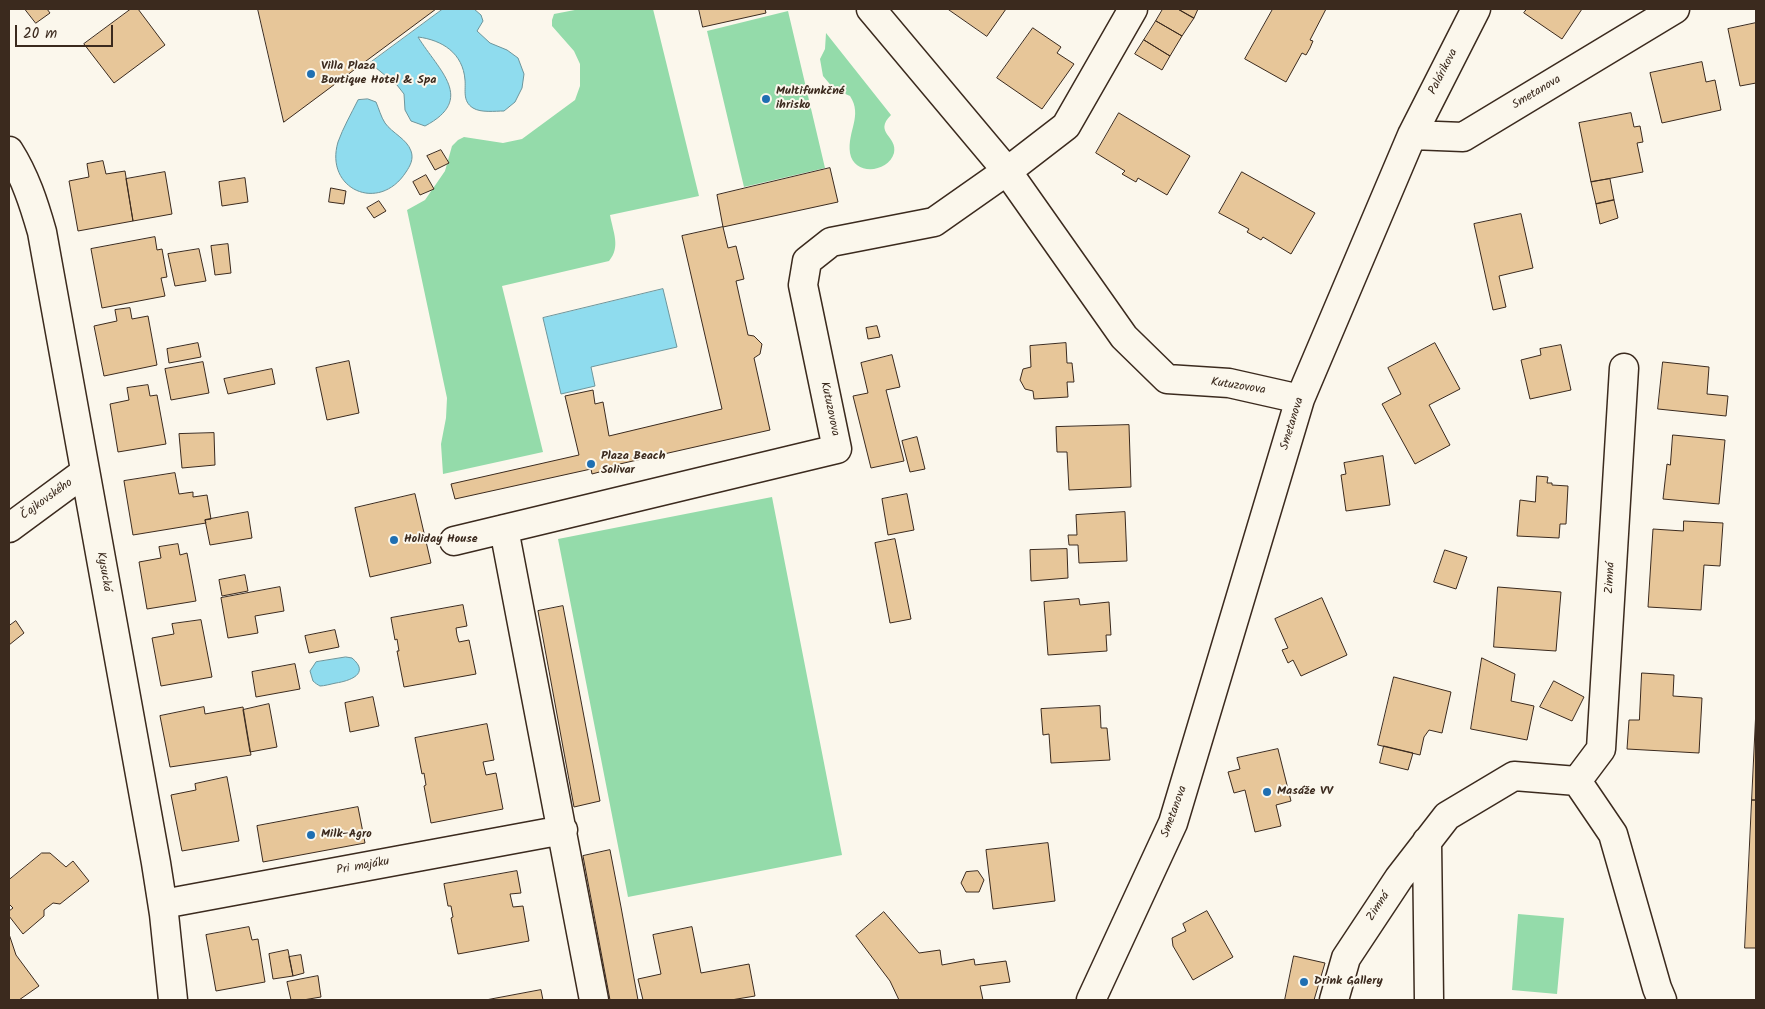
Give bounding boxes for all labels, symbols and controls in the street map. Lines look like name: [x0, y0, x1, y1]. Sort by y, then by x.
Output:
scale bar: [18, 15, 115, 47]
text: 20 m: [23, 22, 57, 46]
street label: Palárikova: [1426, 47, 1462, 97]
place label: Villa Plaza Boutique Hotel & Spa: [321, 60, 436, 88]
marker: Villa Plaza Boutique Hotel & Spa: [305, 68, 317, 80]
street label: Smetanova: [1510, 73, 1564, 113]
place label: Multifunkčné ihrisko: [776, 85, 844, 113]
marker: Multifunkčné ihrisko: [760, 93, 772, 105]
street label: Kutuzovova: [1210, 376, 1266, 398]
street label: Kutuzovova: [816, 381, 842, 437]
street label: Smetanova: [1278, 396, 1308, 452]
place label: Plaza Beach Solivar: [601, 450, 665, 478]
marker: Plaza Beach Solivar: [585, 458, 597, 470]
street label: Čajkovského: [18, 476, 76, 524]
place label: Holiday House: [404, 533, 478, 547]
marker: Holiday House: [388, 534, 400, 546]
street label: Kysucká: [92, 551, 114, 593]
street label: Zimná: [1603, 562, 1619, 594]
street label: Smetanova: [1159, 784, 1191, 840]
place label: Masáže VV: [1277, 785, 1333, 799]
marker: Masáže VV: [1261, 786, 1273, 798]
place label: Milk-Agro: [321, 828, 372, 842]
marker: Milk-Agro: [305, 829, 317, 841]
street label: Pri majáku: [335, 855, 391, 879]
street label: Zimná: [1364, 890, 1394, 924]
place label: Drink Gallery: [1314, 975, 1383, 989]
marker: Drink Gallery: [1298, 976, 1310, 988]

